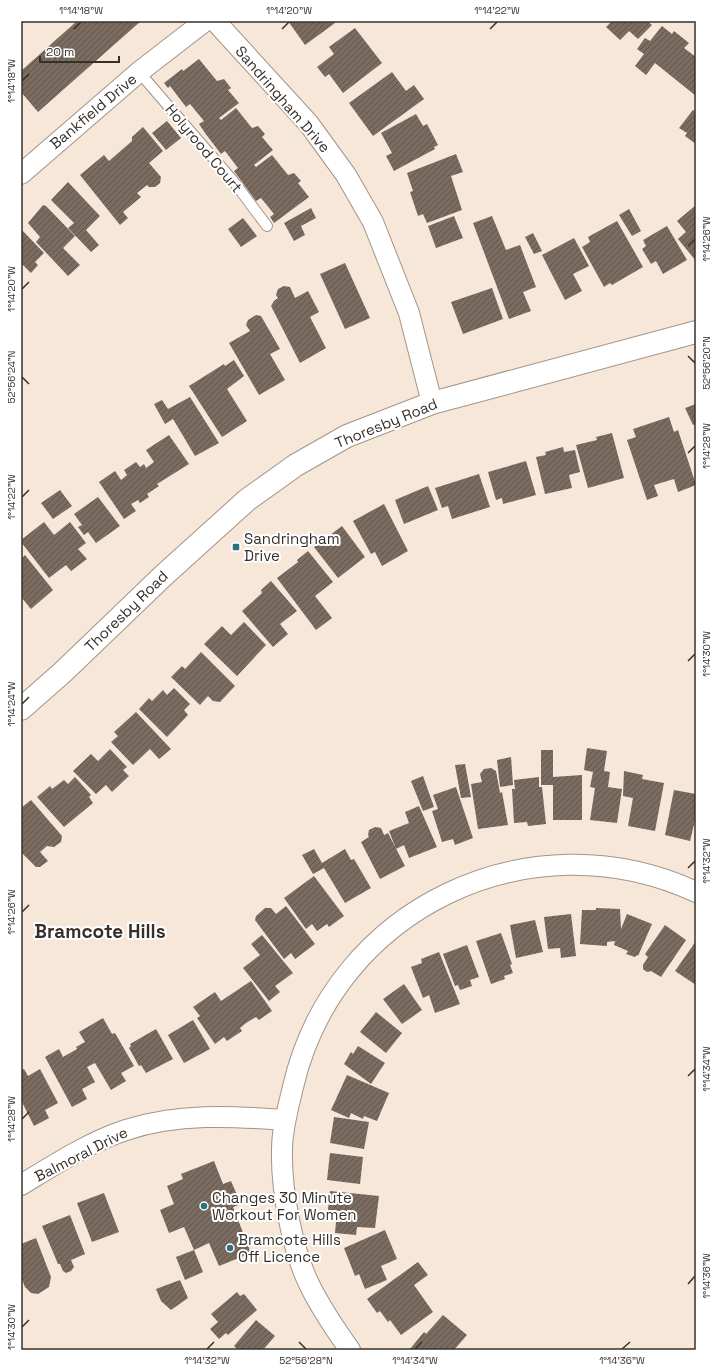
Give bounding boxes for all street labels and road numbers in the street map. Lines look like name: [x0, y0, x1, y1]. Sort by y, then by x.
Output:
street label: Sandringham Drive: [231, 42, 335, 156]
street label: Bankfield Drive: [46, 69, 140, 153]
street label: Holyrood Court: [161, 100, 247, 196]
street label: Thoresby Road: [332, 394, 440, 452]
street label: Thoresby Road: [80, 566, 172, 656]
street label: Balmoral Drive: [31, 1122, 131, 1186]

